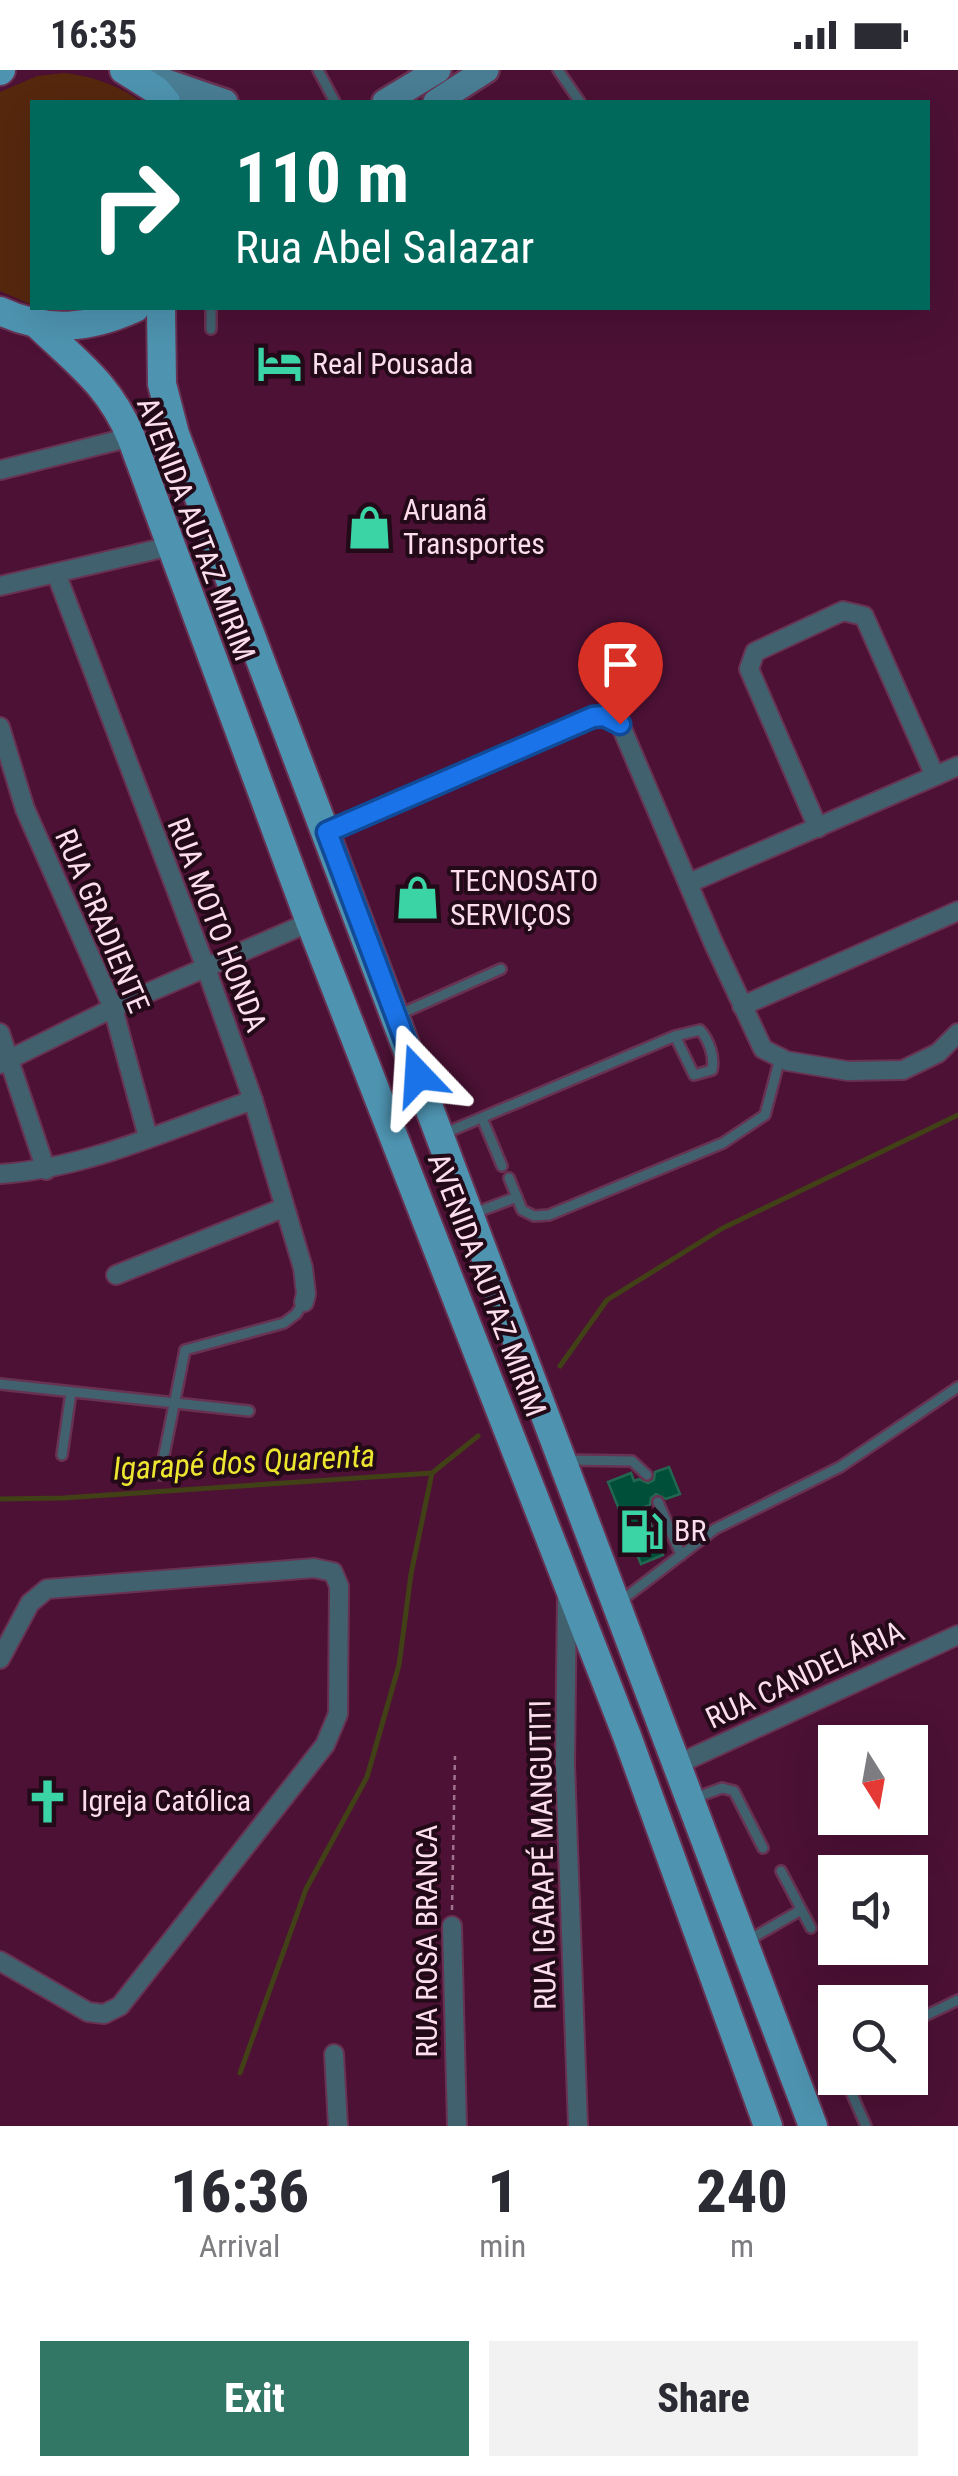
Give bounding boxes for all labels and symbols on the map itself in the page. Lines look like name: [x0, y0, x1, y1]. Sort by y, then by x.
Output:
hotel icon: Real Pousada: [255, 340, 303, 388]
place label: Real Pousada: [312, 346, 473, 381]
street label: AVENIDA AUTAZ MIRIM: [130, 392, 263, 665]
place label: Aruanã Transportes: [403, 492, 545, 561]
shop icon: Aruanã Transportes: [346, 503, 394, 551]
pin: [578, 622, 663, 725]
street label: RUA MOTO HONDA: [161, 813, 274, 1037]
street label: RUA GRADIENTE: [48, 824, 157, 1018]
place label: TECNOSATO SERVIÇOS: [450, 863, 598, 932]
shop icon: TECNOSATO SERVIÇOS: [393, 874, 441, 922]
position arrow: [366, 1023, 470, 1127]
street label: AVENIDA AUTAZ MIRIM: [421, 1148, 554, 1421]
water label: Igarapé dos Quarenta: [112, 1436, 376, 1488]
fuel station icon: BR: [617, 1507, 665, 1555]
place label: BR: [674, 1513, 706, 1548]
street label: RUA CANDELÁRIA: [700, 1613, 909, 1736]
street label: RUA IGARAPÉ MANGUTITI: [522, 1700, 563, 2010]
north arrow: [818, 1725, 928, 1835]
church icon: Igreja Católica: [24, 1777, 72, 1825]
place label: Igreja Católica: [81, 1783, 251, 1818]
street label: RUA ROSA BRANCA: [409, 1825, 444, 2057]

